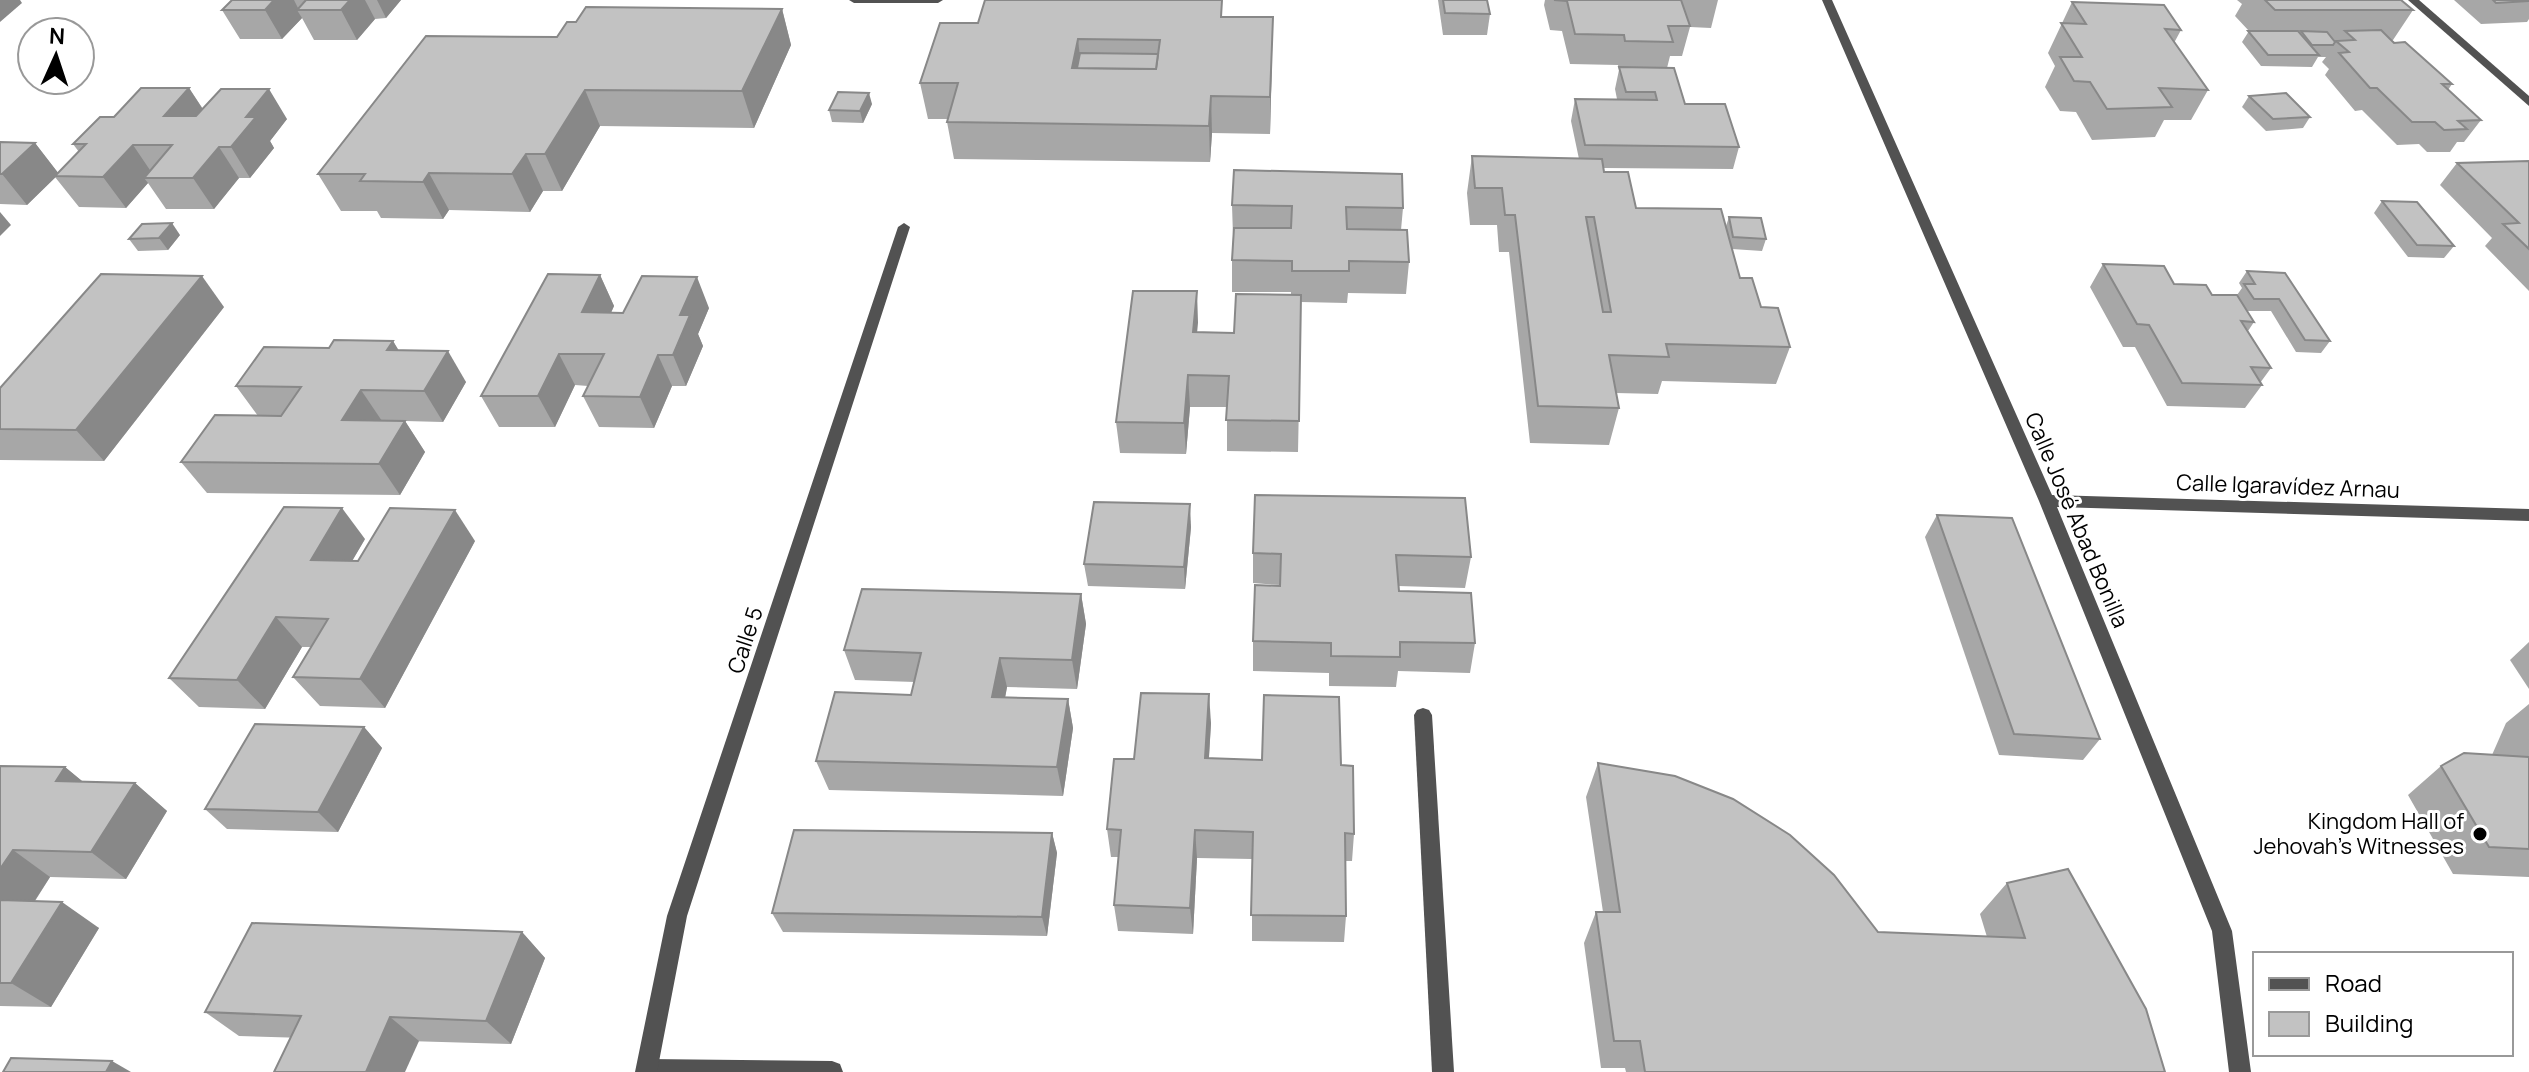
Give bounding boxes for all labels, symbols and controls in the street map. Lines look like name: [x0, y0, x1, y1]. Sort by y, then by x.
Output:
north arrow: [16, 16, 96, 96]
text: N: [48, 21, 66, 51]
street label: Calle José Abad Bonilla: [2018, 408, 2136, 632]
street label: Calle Igaravídez Arnau: [2176, 467, 2400, 505]
street label: Calle 5: [720, 603, 770, 677]
place label: Kingdom Hall of Jehovah’s Witnesses: [2253, 806, 2464, 861]
marker: Kingdom Hall of Jehovah’s Witnesses: [2471, 825, 2489, 843]
legend: [2253, 952, 2513, 1056]
text: Road: [2325, 966, 2382, 999]
text: Building: [2325, 1006, 2413, 1039]

